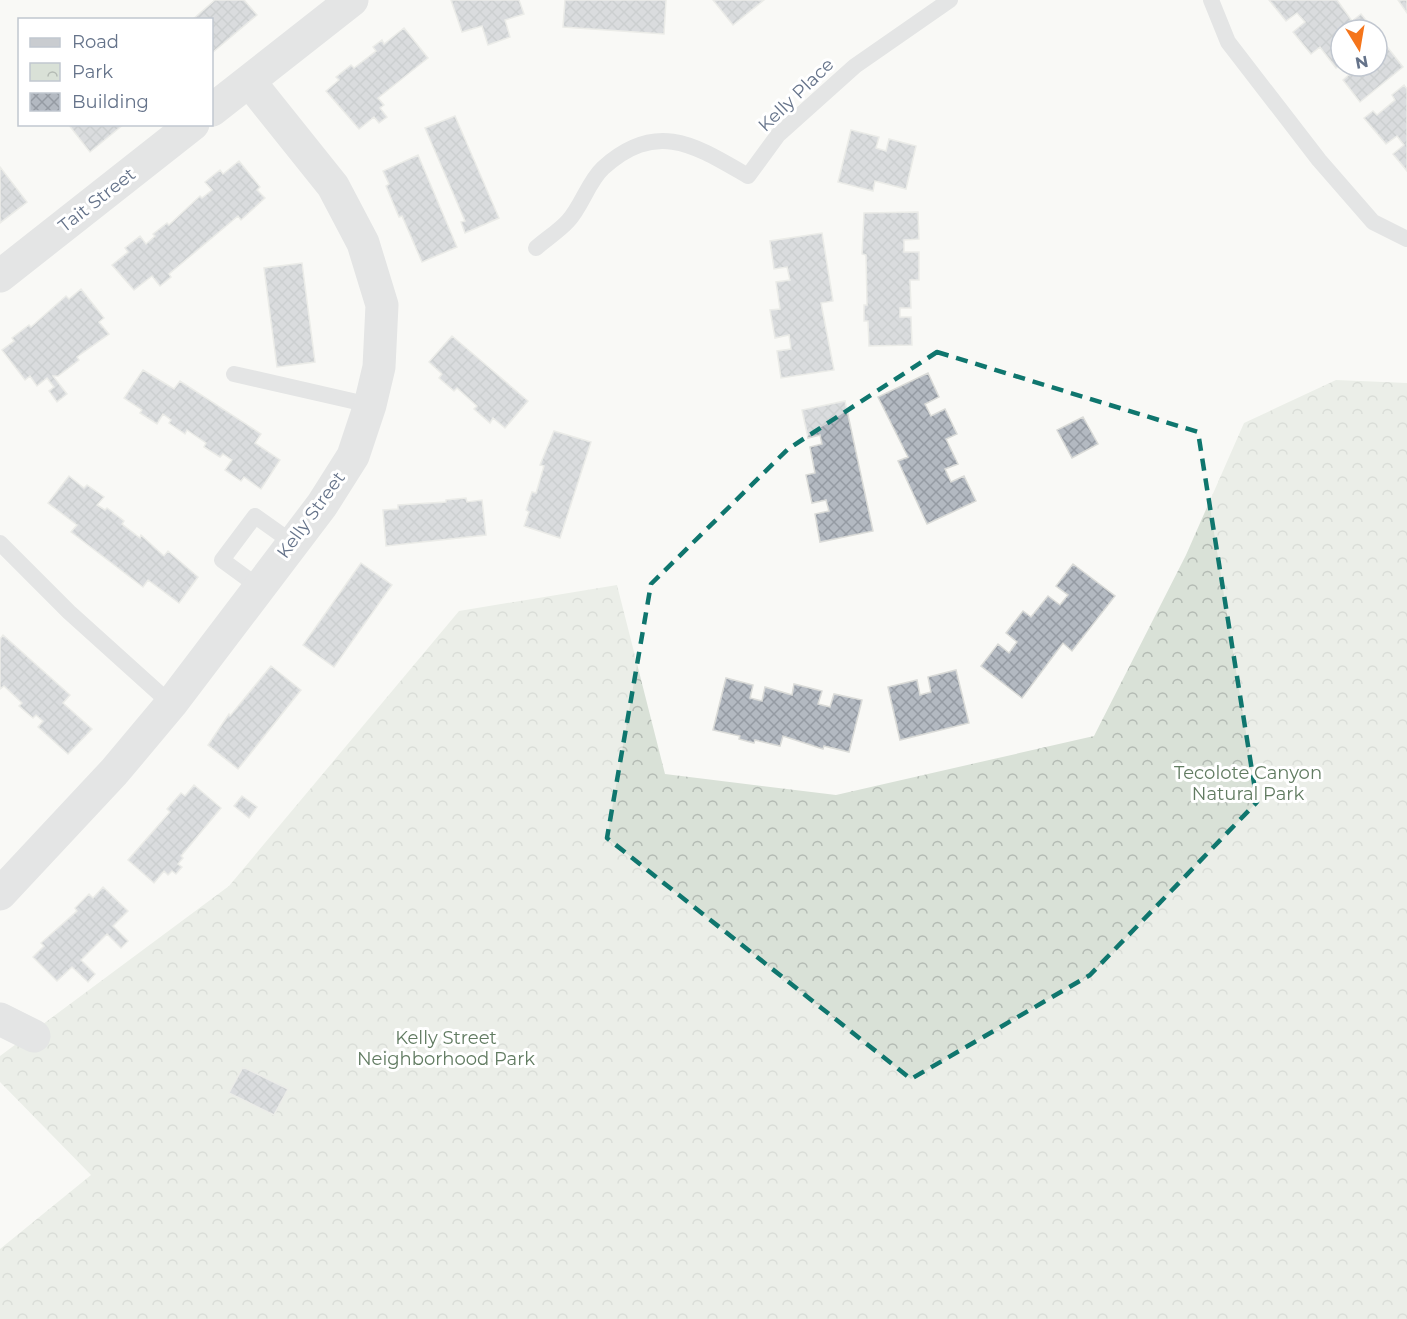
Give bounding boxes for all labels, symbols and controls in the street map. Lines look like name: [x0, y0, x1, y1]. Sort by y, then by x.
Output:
legend: [18, 18, 213, 126]
north arrow: [1329, 18, 1389, 78]
text: Road: [72, 31, 119, 53]
text: N: [1354, 52, 1370, 73]
street label: Kelly Place: [754, 53, 838, 136]
text: Park: [72, 61, 113, 83]
text: Building: [72, 91, 149, 113]
street label: Tait Street: [54, 163, 140, 237]
street label: Kelly Street: [272, 467, 350, 563]
park label: Tecolote Canyon Natural Park: [1174, 762, 1322, 805]
park label: Kelly Street Neighborhood Park: [357, 1027, 535, 1070]

